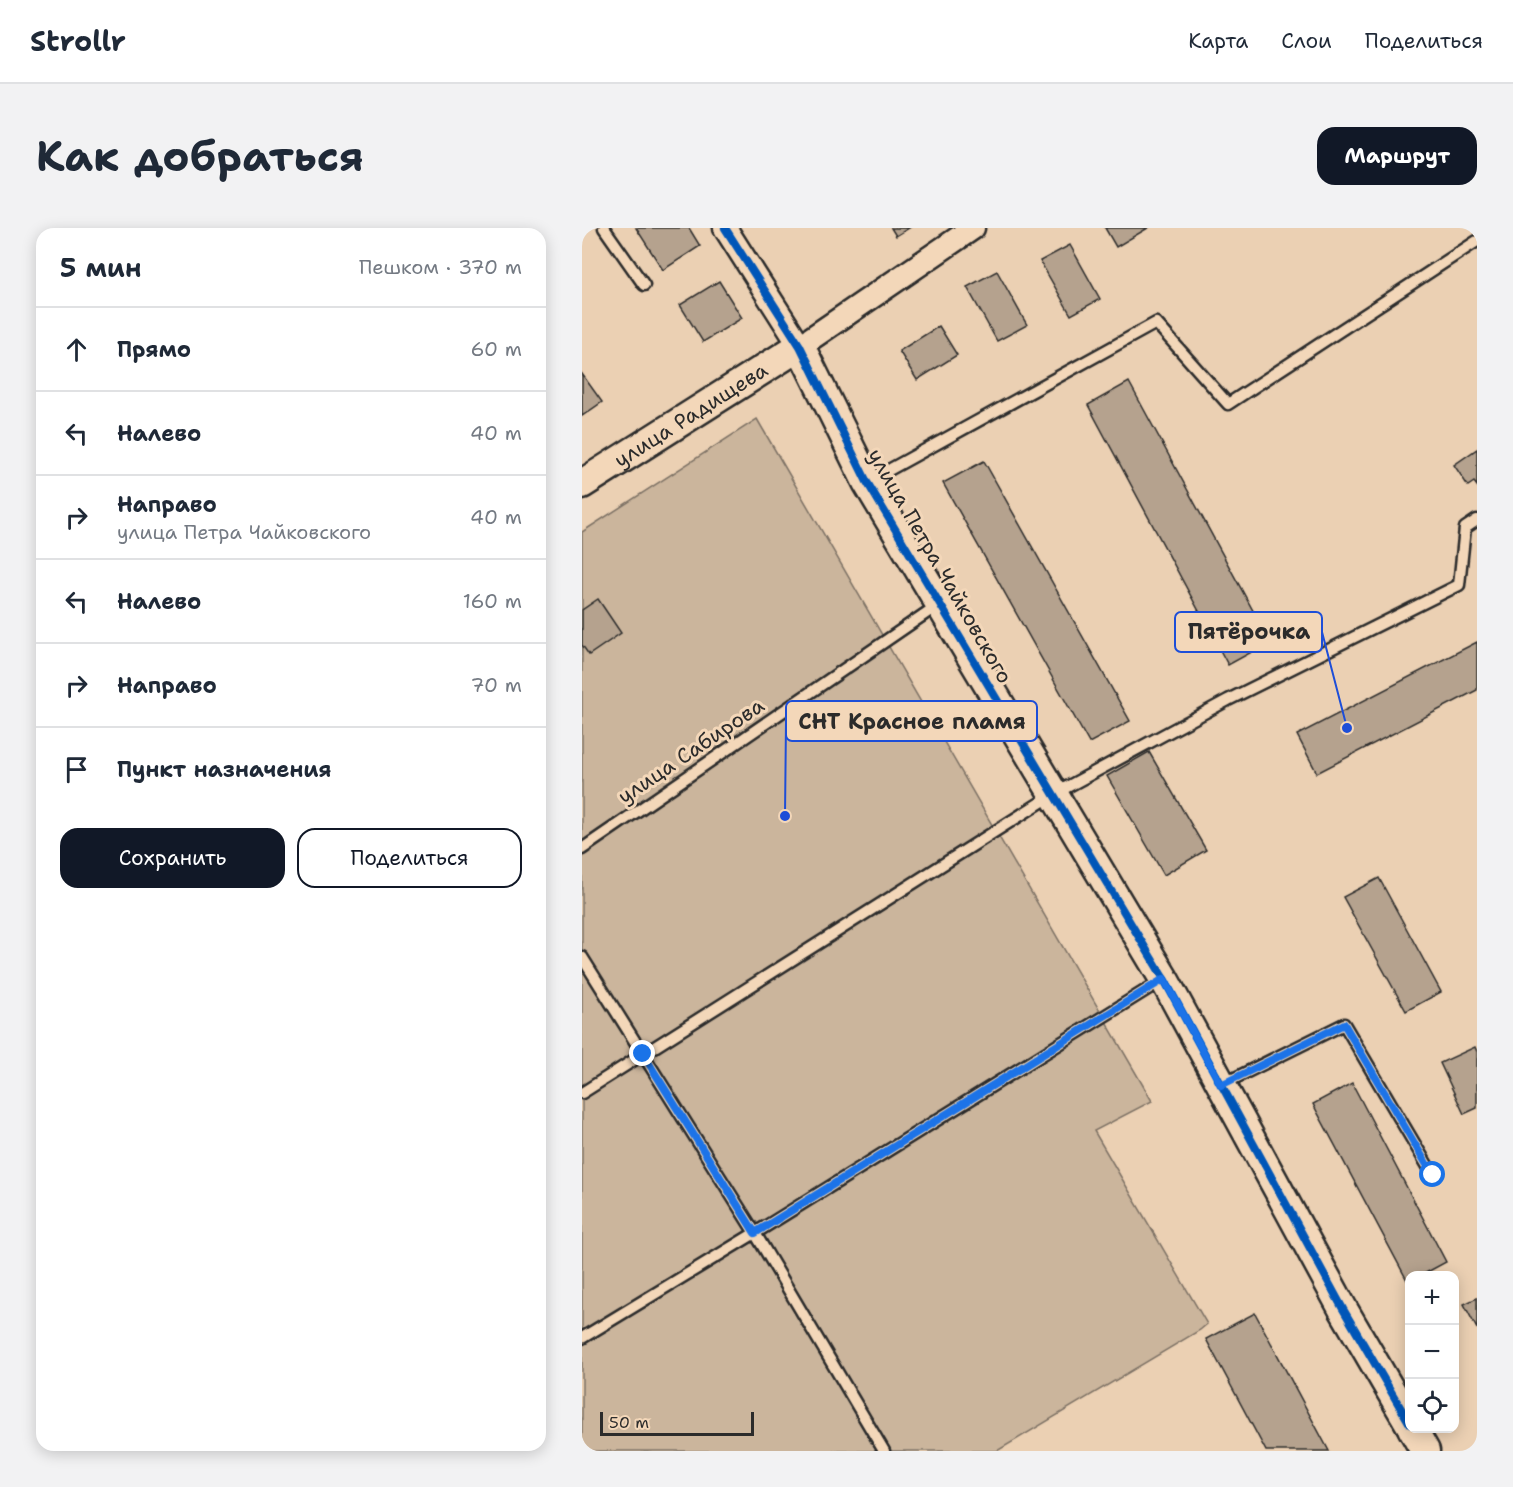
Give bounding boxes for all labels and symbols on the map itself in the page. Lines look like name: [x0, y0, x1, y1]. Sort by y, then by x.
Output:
street label: улица Радищева: [609, 356, 773, 474]
street label: улица Петра Чайковского: [861, 443, 1019, 689]
callout: Пятёрочка: [1175, 612, 1322, 652]
text: Пятёрочка: [1188, 617, 1310, 646]
street label: улица Сабирова: [612, 692, 770, 810]
callout: СНТ Красное пламя: [786, 701, 1037, 741]
text: СНТ Красное пламя: [798, 707, 1026, 736]
route end: [629, 1040, 655, 1066]
route start: [1419, 1161, 1445, 1187]
scale bar: [600, 1409, 754, 1436]

